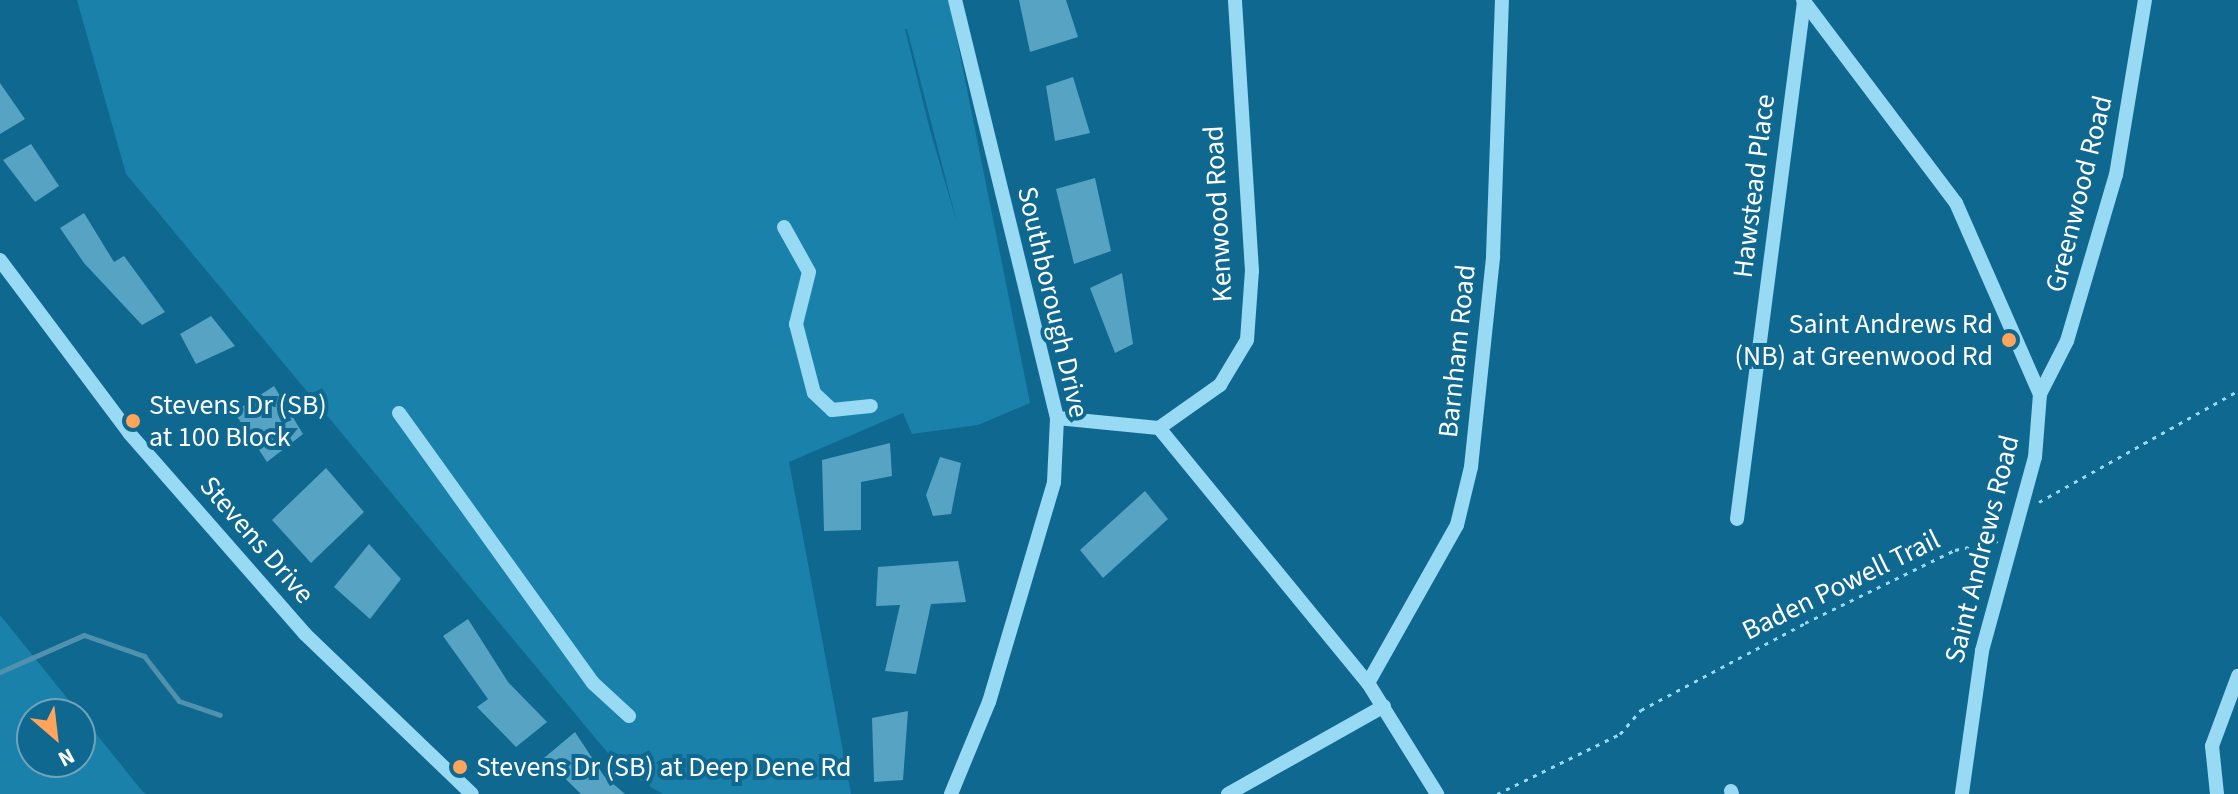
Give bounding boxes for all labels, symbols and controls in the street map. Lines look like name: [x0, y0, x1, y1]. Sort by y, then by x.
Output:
street label: Hawstead Place: [1726, 92, 1782, 280]
street label: Greenwood Road: [2038, 92, 2120, 296]
street label: Kenwood Road: [1197, 125, 1239, 303]
street label: Southborough Drive: [1010, 183, 1096, 421]
street label: Barnham Road: [1431, 263, 1483, 439]
place label: Saint Andrews Rd (NB) at Greenwood Rd: [1735, 307, 1993, 373]
marker: Saint Andrews Rd (NB) at Greenwood Rd: [2000, 331, 2018, 349]
place label: Stevens Dr (SB) at 100 Block: [149, 388, 327, 454]
marker: Stevens Dr (SB) at 100 Block: [124, 412, 142, 430]
street label: Saint Andrews Road: [1937, 432, 2027, 666]
street label: Stevens Drive: [193, 470, 321, 610]
street label: Baden Powell Trail: [1737, 523, 1945, 647]
north arrow: [16, 698, 96, 778]
text: N: [52, 740, 80, 775]
place label: Stevens Dr (SB) at Deep Dene Rd: [476, 750, 851, 784]
marker: Stevens Dr (SB) at Deep Dene Rd: [451, 758, 469, 776]

